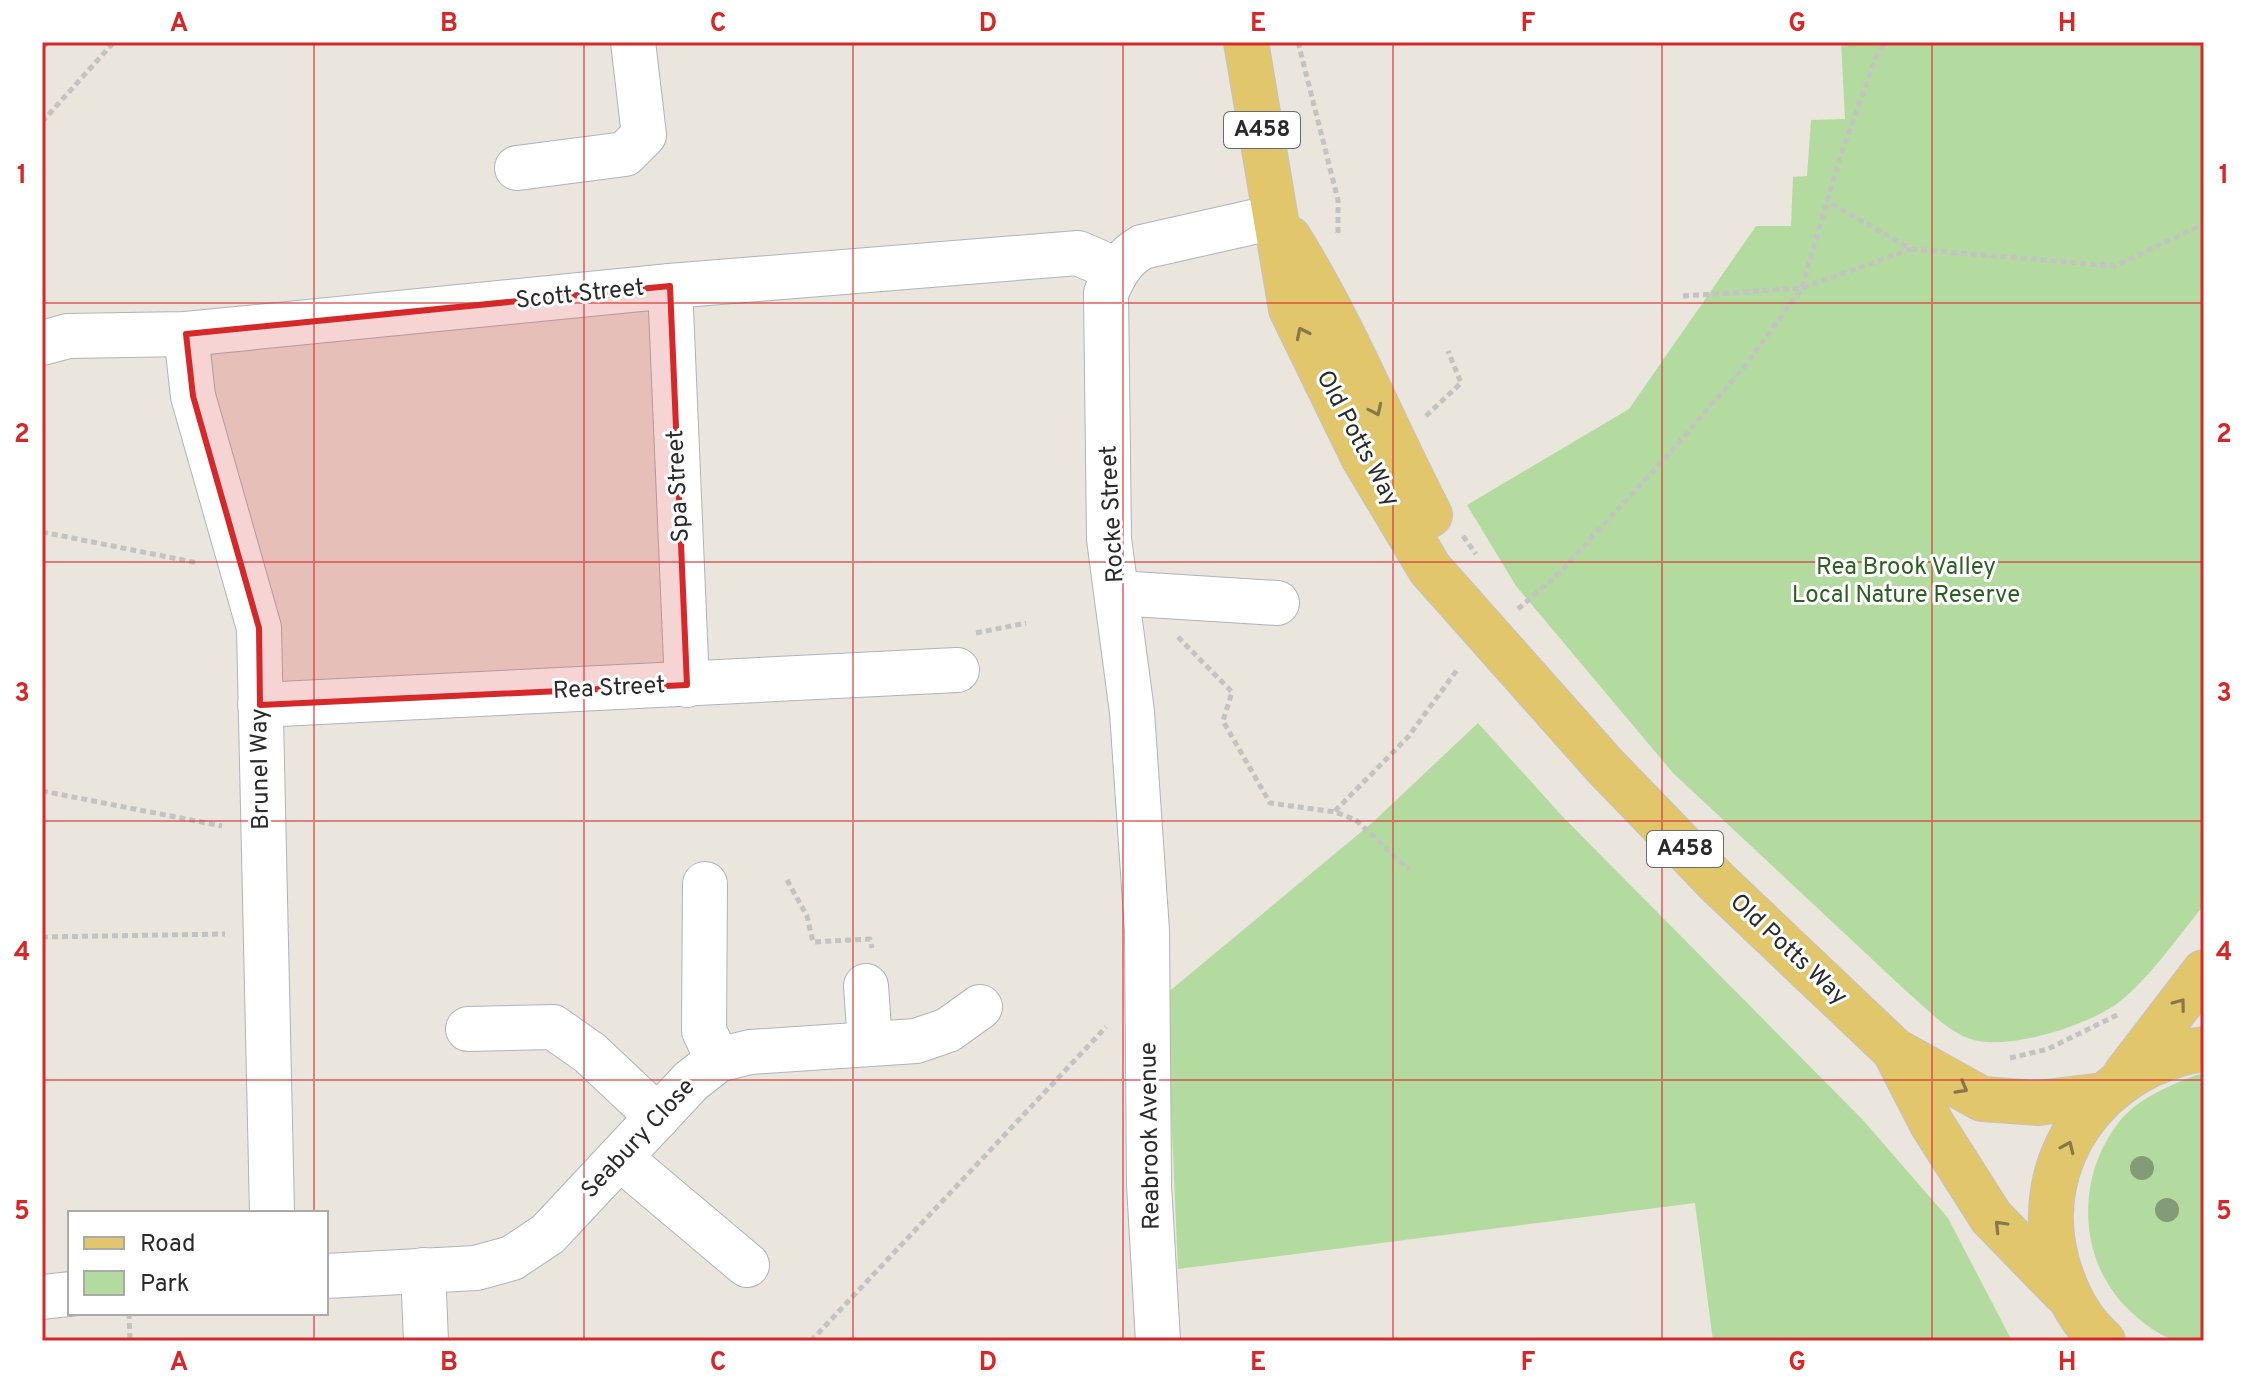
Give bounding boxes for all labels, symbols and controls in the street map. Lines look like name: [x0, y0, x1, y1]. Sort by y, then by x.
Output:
text: A: [170, 8, 188, 41]
text: B: [440, 8, 458, 41]
text: C: [710, 8, 726, 41]
text: D: [979, 8, 997, 41]
text: E: [1250, 8, 1266, 41]
text: F: [1521, 8, 1536, 41]
text: G: [1788, 8, 1806, 41]
text: H: [2058, 8, 2076, 41]
road number: A458: [1224, 112, 1300, 148]
text: 1: [17, 160, 27, 193]
text: 1: [2219, 160, 2229, 193]
street label: Scott Street: [514, 273, 646, 317]
one-way arrow: [1297, 326, 1312, 341]
street label: Old Potts Way: [1309, 366, 1405, 512]
one-way arrow: [1366, 402, 1382, 417]
text: 2: [14, 419, 30, 452]
text: 2: [2216, 419, 2232, 452]
street label: Spa Street: [661, 429, 697, 543]
street label: Rocke Street: [1094, 444, 1132, 584]
park label: Rea Brook Valley Local Nature Reserve: [1792, 553, 2020, 611]
street label: Rea Street: [552, 671, 666, 707]
text: 3: [14, 678, 30, 711]
text: 3: [2216, 678, 2232, 711]
street label: Brunel Way: [245, 708, 277, 830]
road number: A458: [1647, 831, 1723, 867]
street label: Old Potts Way: [1723, 888, 1853, 1012]
text: 4: [14, 937, 30, 970]
text: 4: [2216, 937, 2232, 970]
one-way arrow: [2170, 998, 2184, 1012]
street label: Reabrook Avenue: [1134, 1042, 1168, 1230]
street label: Seabury Close: [576, 1073, 702, 1205]
one-way arrow: [1954, 1078, 1968, 1093]
one-way arrow: [2058, 1140, 2074, 1155]
text: 5: [14, 1196, 30, 1229]
text: 5: [2216, 1196, 2232, 1229]
legend: [68, 1211, 328, 1315]
one-way arrow: [1995, 1221, 2009, 1235]
text: Road: [140, 1230, 196, 1260]
text: Park: [140, 1270, 190, 1300]
text: A: [170, 1347, 188, 1380]
text: B: [440, 1347, 458, 1380]
text: C: [710, 1347, 726, 1380]
text: D: [979, 1347, 997, 1380]
text: E: [1250, 1347, 1266, 1380]
text: F: [1521, 1347, 1536, 1380]
text: G: [1788, 1347, 1806, 1380]
text: H: [2058, 1347, 2076, 1380]

